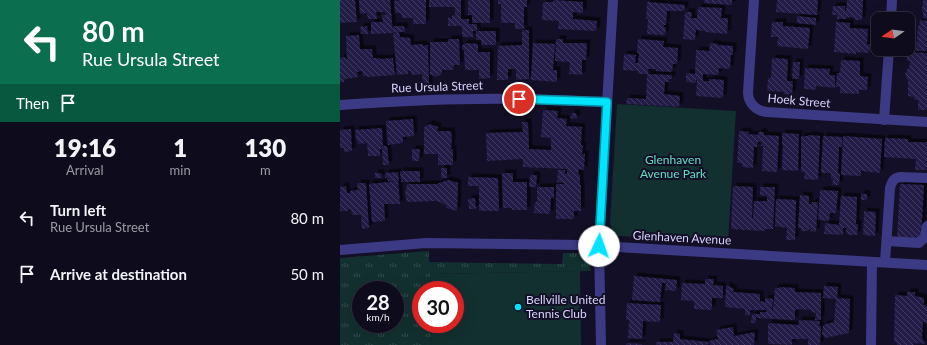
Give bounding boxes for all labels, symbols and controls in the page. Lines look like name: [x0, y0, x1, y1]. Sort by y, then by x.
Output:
north arrow: [871, 12, 915, 56]
map controls: [871, 12, 915, 56]
text: 80 m: [82, 14, 145, 48]
icon: left: [16, 16, 68, 68]
text: Rue Ursula Street: [82, 48, 220, 70]
street label: Rue Ursula Street: [391, 77, 484, 96]
pin: [502, 82, 536, 116]
icon: arrive: [508, 88, 530, 110]
street label: Hoek Street: [767, 90, 832, 111]
icon: arrive: [57, 92, 79, 114]
text: Then: [16, 94, 49, 112]
text: 19:16: [54, 133, 116, 162]
text: 1: [173, 133, 187, 162]
text: 130: [244, 133, 286, 162]
park label: Glenhaven Avenue Park: [640, 152, 707, 181]
text: Arrival: [66, 162, 104, 178]
text: min: [170, 162, 191, 178]
text: m: [260, 162, 271, 178]
text: Turn left: [50, 201, 106, 219]
icon: left: [16, 207, 38, 229]
text: 80 m: [290, 209, 324, 227]
text: Rue Ursula Street: [50, 219, 149, 235]
position arrow: [578, 225, 620, 267]
street label: Glenhaven Avenue: [632, 227, 732, 248]
icon: arrive: [16, 263, 38, 285]
text: Arrive at destination: [50, 265, 187, 283]
text: 50 m: [290, 265, 324, 283]
speed limit sign: 30: [412, 281, 464, 333]
text: 28: [366, 290, 390, 314]
place label: Bellville United Tennis Club: [526, 292, 605, 321]
marker: Bellville United Tennis Club: [513, 302, 523, 312]
text: km/h: [366, 311, 390, 323]

